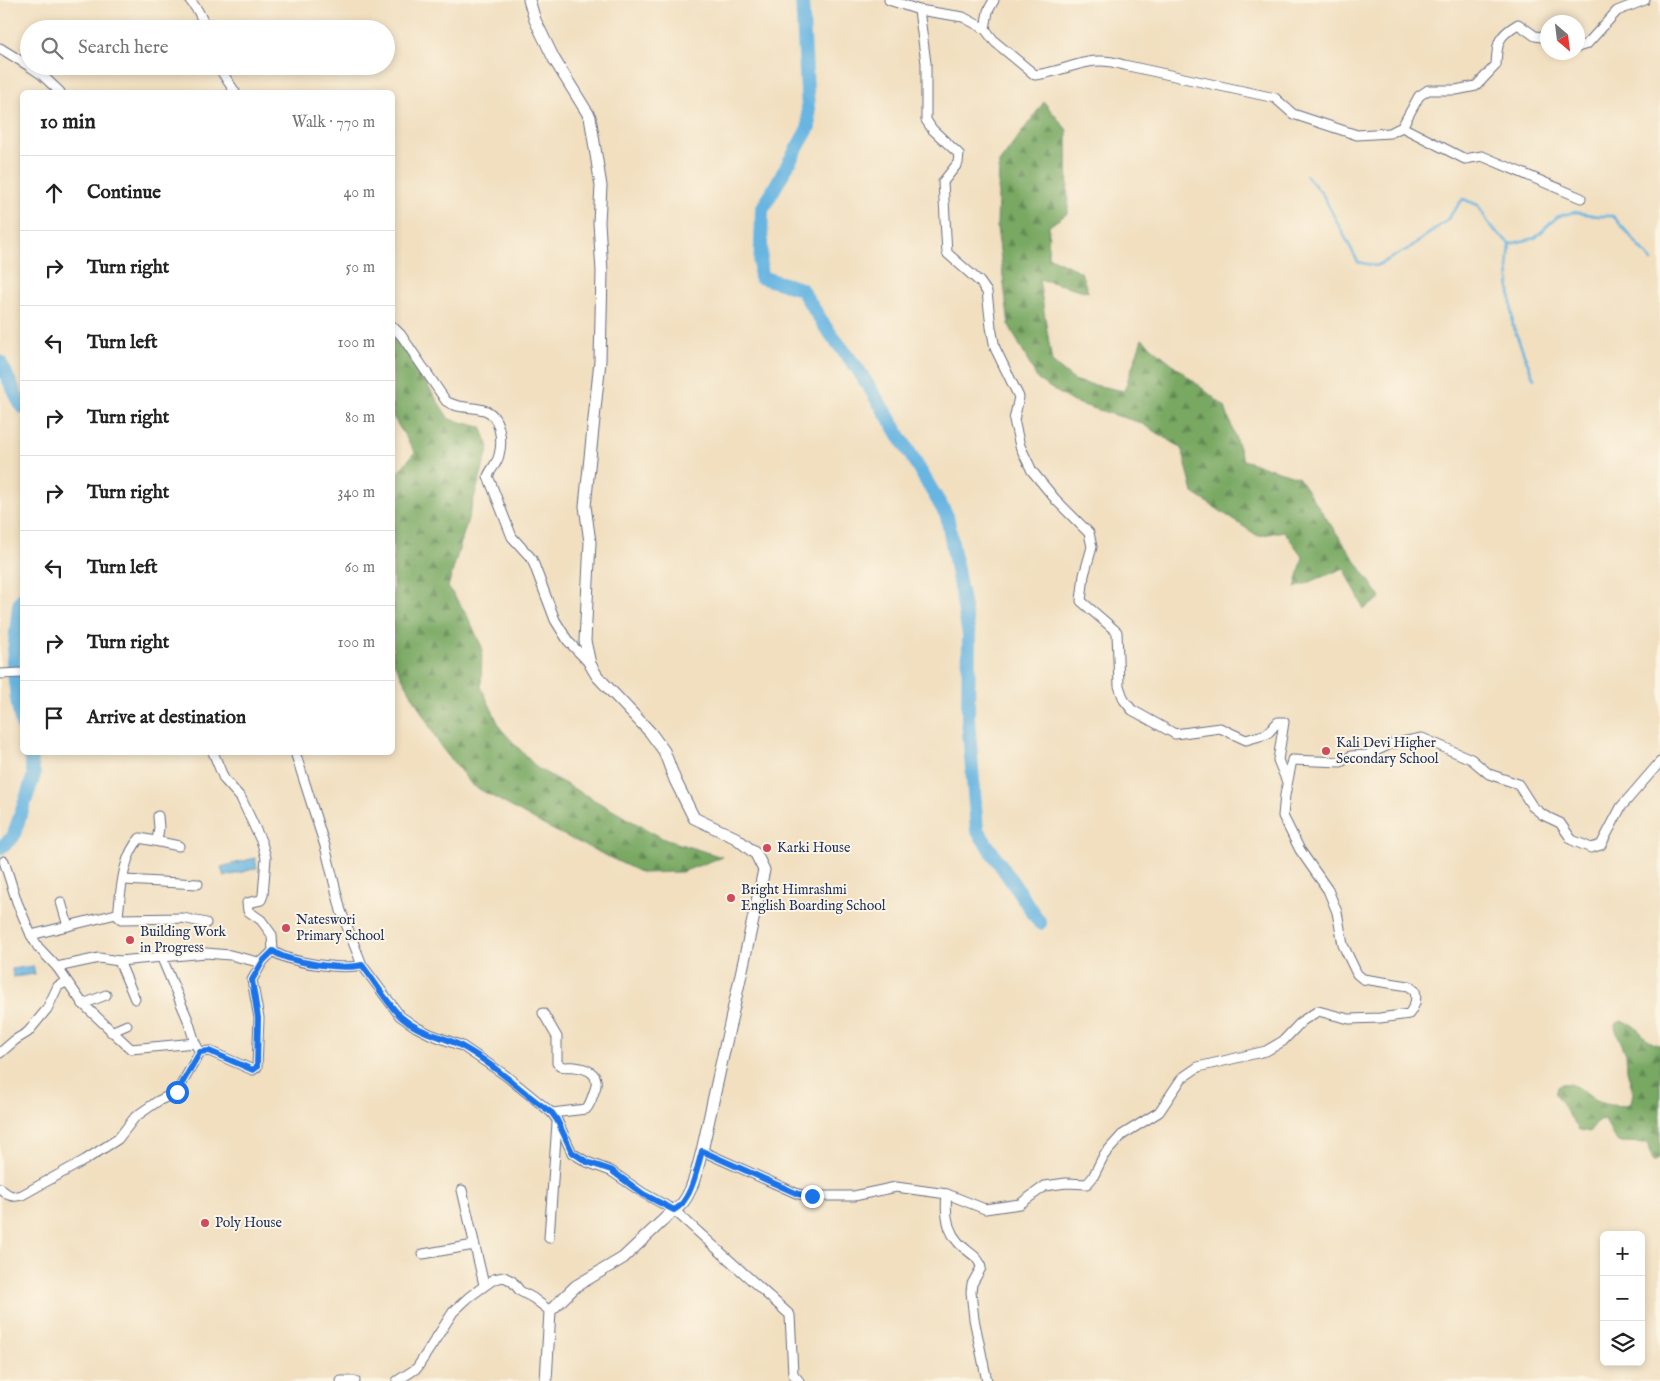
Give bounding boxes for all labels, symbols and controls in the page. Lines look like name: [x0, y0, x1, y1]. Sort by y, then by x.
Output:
north arrow: [1540, 15, 1585, 60]
search box: [20, 20, 395, 75]
icon: search: [38, 34, 66, 62]
text: Search here: [78, 36, 169, 60]
text: 10 min: [40, 109, 96, 136]
text: Walk · 770 m: [292, 113, 375, 133]
icon: ahead: [40, 179, 68, 207]
text: Continue: [87, 181, 161, 205]
text: 40 m: [343, 183, 375, 203]
icon: right: [40, 254, 68, 282]
text: Turn right: [87, 256, 169, 280]
text: 50 m: [346, 258, 375, 278]
icon: left: [40, 329, 68, 357]
text: Turn left: [87, 331, 158, 355]
text: 100 m: [338, 333, 375, 353]
icon: right: [40, 404, 68, 432]
text: Turn right: [87, 406, 169, 430]
text: 80 m: [345, 408, 375, 428]
icon: right: [40, 479, 68, 507]
text: Turn right: [87, 481, 169, 505]
text: 340 m: [337, 483, 375, 503]
icon: left: [40, 554, 68, 582]
text: Turn left: [87, 556, 158, 580]
text: 60 m: [345, 558, 375, 578]
icon: right: [40, 629, 68, 657]
text: Turn right: [87, 631, 169, 655]
text: 100 m: [338, 633, 375, 653]
icon: arrive: [40, 704, 68, 732]
text: Arrive at destination: [87, 706, 246, 730]
place label: Kali Devi Higher Secondary School: [1336, 734, 1439, 768]
marker: Kali Devi Higher Secondary School: [1320, 745, 1332, 757]
place label: Karki House: [777, 839, 851, 857]
marker: Karki House: [761, 842, 773, 854]
place label: Bright Himrashmi English Boarding School: [741, 881, 886, 915]
marker: Bright Himrashmi English Boarding School: [725, 892, 737, 904]
place label: Nateswori Primary School: [296, 911, 385, 945]
marker: Nateswori Primary School: [280, 922, 292, 934]
place label: Building Work in Progress: [140, 923, 227, 957]
marker: Building Work in Progress: [124, 934, 136, 946]
route start: [166, 1081, 189, 1104]
route end: [801, 1185, 824, 1208]
place label: Poly House: [215, 1214, 282, 1232]
marker: Poly House: [199, 1217, 211, 1229]
map controls: [1600, 1231, 1645, 1366]
button: +: [1600, 1231, 1645, 1276]
button: −: [1600, 1276, 1645, 1321]
button: layers: [1600, 1321, 1645, 1366]

